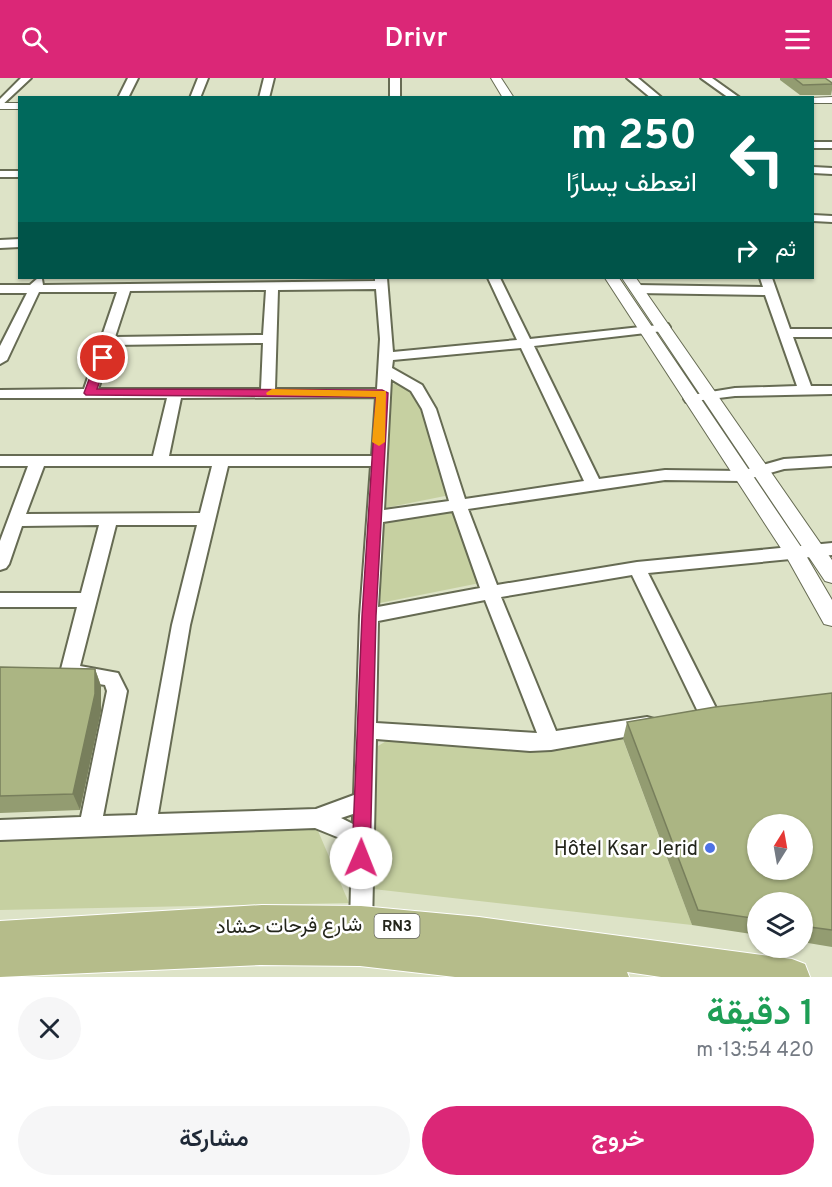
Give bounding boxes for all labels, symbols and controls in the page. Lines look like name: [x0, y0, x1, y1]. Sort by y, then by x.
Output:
text: Drivr: [385, 22, 448, 56]
icon: search: [18, 23, 51, 56]
icon: menu: [781, 23, 814, 56]
text: 250 m: [571, 111, 697, 164]
icon: left: [718, 120, 796, 198]
text: انعطف يسارًا: [566, 167, 697, 201]
icon: right: [730, 234, 763, 267]
text: ثم: [775, 237, 796, 264]
pin: [77, 332, 128, 383]
icon: arrive: [86, 341, 119, 374]
north arrow: [747, 814, 813, 880]
map controls: [747, 814, 813, 958]
position arrow: [329, 826, 393, 890]
place label: Hôtel Ksar Jerid: [554, 837, 698, 863]
marker: Hôtel Ksar Jerid: [703, 841, 717, 855]
button: layers: [747, 892, 813, 958]
street label: شارع فرحات حشاد: [216, 913, 362, 941]
road number: RN3: [374, 914, 420, 938]
text: 1 دقيقة: [707, 992, 814, 1038]
button: close: [18, 997, 81, 1060]
text: 420 m · 13:54: [696, 1038, 814, 1064]
button: مشاركة: [18, 1106, 410, 1175]
button: خروج: [422, 1106, 814, 1175]

